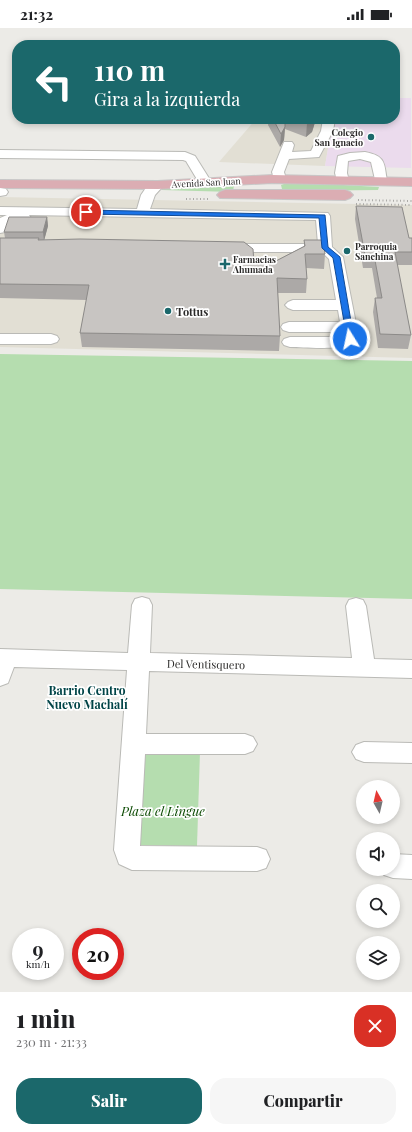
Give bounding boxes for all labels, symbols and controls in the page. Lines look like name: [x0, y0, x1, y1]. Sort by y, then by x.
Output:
text: 21:32: [20, 4, 53, 24]
text: 110 m: [94, 51, 165, 88]
icon: left: [28, 56, 80, 108]
text: Gira a la izquierda: [94, 87, 240, 111]
place label: Colegio San Ignacio: [315, 126, 363, 148]
marker: Colegio San Ignacio: [366, 132, 376, 142]
street label: Avenida San Juan: [170, 174, 242, 190]
pin: [69, 195, 103, 229]
icon: arrive: [75, 201, 97, 223]
place label: Parroquia Sanchina: [355, 240, 397, 262]
marker: Parroquia Sanchina: [342, 246, 352, 256]
place label: Farmacias Ahumada: [232, 253, 276, 275]
marker: Farmacias Ahumada: [220, 259, 230, 269]
place label: Tottus: [176, 304, 208, 319]
marker: Tottus: [163, 306, 173, 316]
position arrow: [329, 318, 371, 360]
street label: Del Ventisquero: [167, 656, 245, 672]
district label: Barrio Centro Nuevo Machalí: [46, 682, 128, 712]
north arrow: [356, 780, 400, 824]
map controls: [356, 780, 400, 980]
park label: Plaza el Lingue: [120, 802, 205, 819]
button: sound: [356, 832, 400, 876]
button: search: [356, 884, 400, 928]
speed limit sign: 20: [72, 928, 124, 980]
text: 9: [32, 935, 44, 962]
button: layers: [356, 936, 400, 980]
text: km/h: [26, 957, 50, 971]
text: 1 min: [16, 1002, 75, 1034]
button: close: [354, 1005, 396, 1047]
text: 230 m · 21:33: [16, 1033, 87, 1050]
button: Salir: [16, 1078, 202, 1124]
button: Compartir: [210, 1078, 396, 1124]

